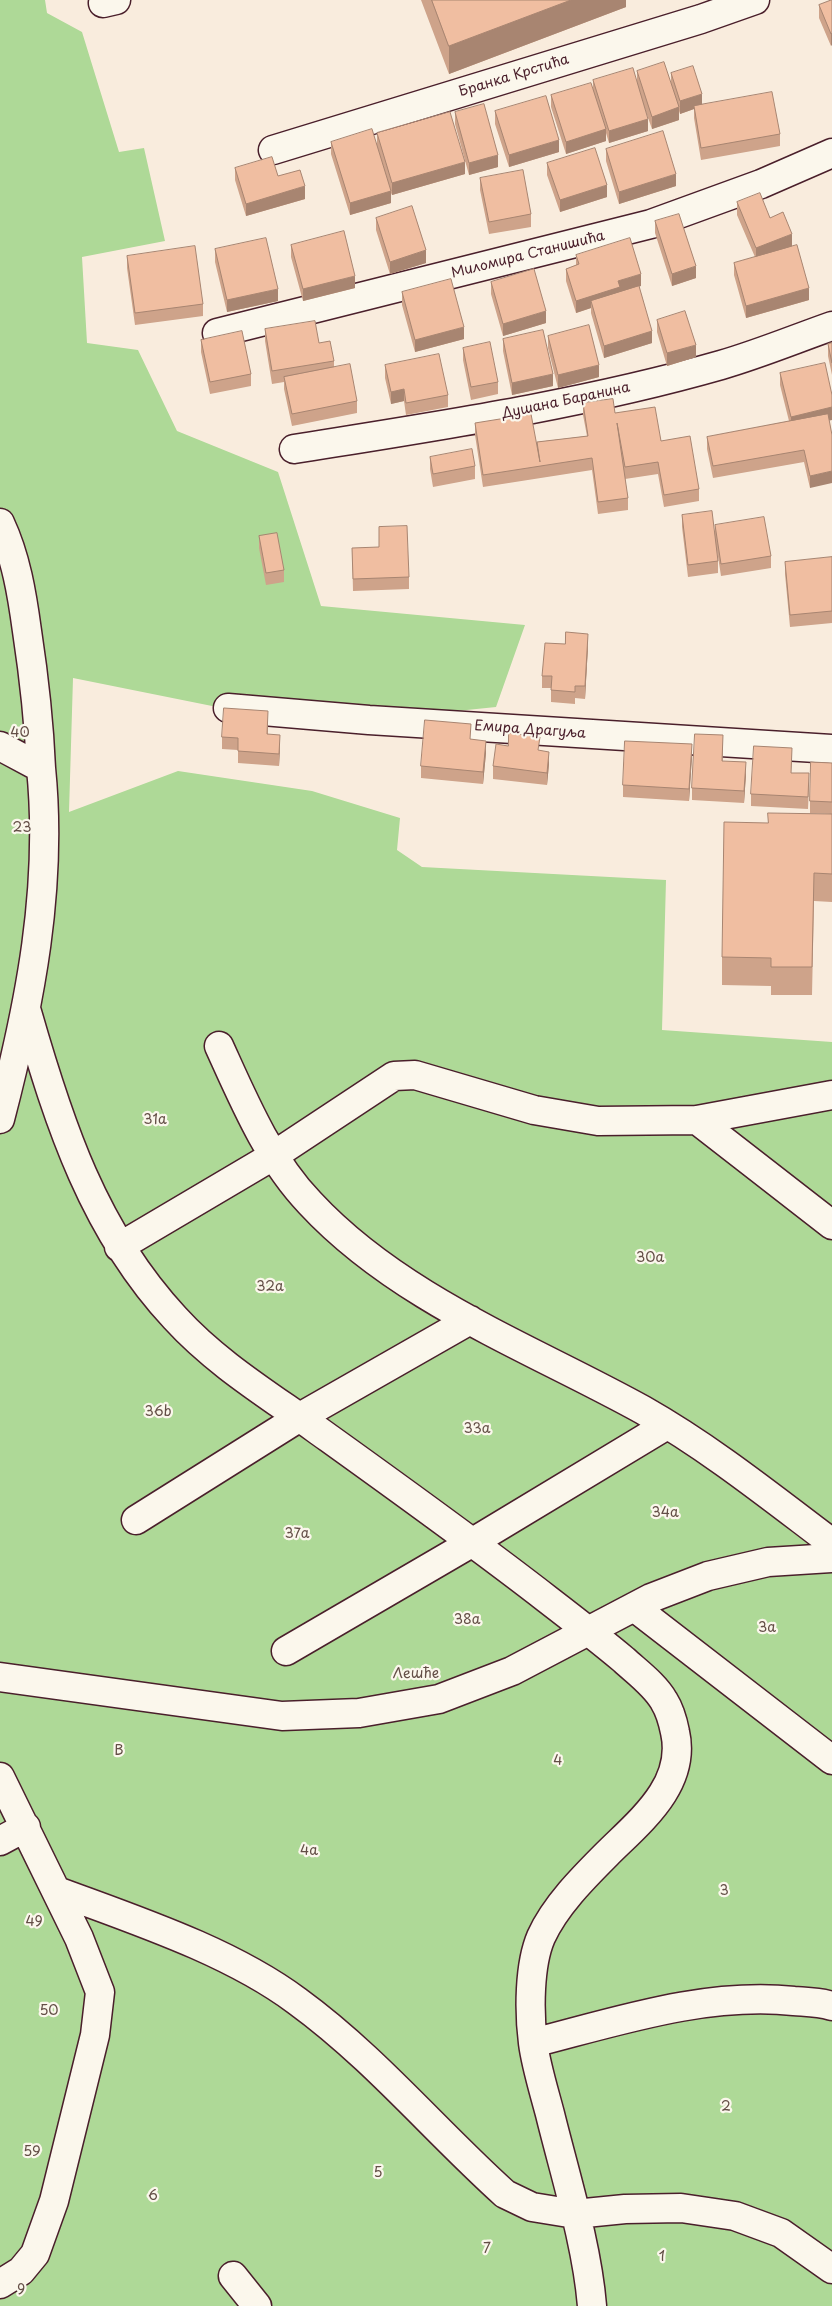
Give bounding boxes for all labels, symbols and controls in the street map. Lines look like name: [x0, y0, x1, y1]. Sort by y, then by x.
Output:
street label: Бранка Крстића: [457, 51, 571, 101]
street label: Миломира Станишића: [450, 228, 606, 282]
street label: Душана Баранина: [500, 379, 632, 423]
street label: Емира Драгуља: [474, 718, 586, 742]
park label: 40: [10, 725, 30, 741]
park label: 23: [13, 820, 31, 836]
park label: 31a: [143, 1112, 167, 1128]
park label: 30a: [636, 1250, 664, 1266]
park label: 32a: [256, 1279, 284, 1295]
park label: 36b: [144, 1404, 172, 1420]
park label: 33a: [463, 1421, 491, 1437]
park label: 34a: [651, 1505, 679, 1521]
park label: 37a: [284, 1526, 310, 1542]
park label: 38a: [454, 1612, 480, 1628]
park label: 3a: [758, 1620, 776, 1636]
park label: Лешће: [393, 1666, 439, 1682]
park label: B: [114, 1743, 124, 1759]
park label: 4: [553, 1753, 563, 1769]
park label: 4a: [300, 1843, 318, 1859]
park label: 3: [719, 1883, 729, 1899]
park label: 49: [25, 1914, 43, 1930]
park label: 50: [39, 2003, 59, 2019]
park label: 2: [721, 2099, 731, 2115]
park label: 59: [23, 2144, 41, 2160]
park label: 5: [373, 2165, 383, 2181]
park label: 6: [148, 2188, 158, 2204]
park label: 7: [483, 2241, 491, 2257]
park label: 1: [659, 2249, 665, 2265]
park label: 9: [17, 2282, 25, 2298]

